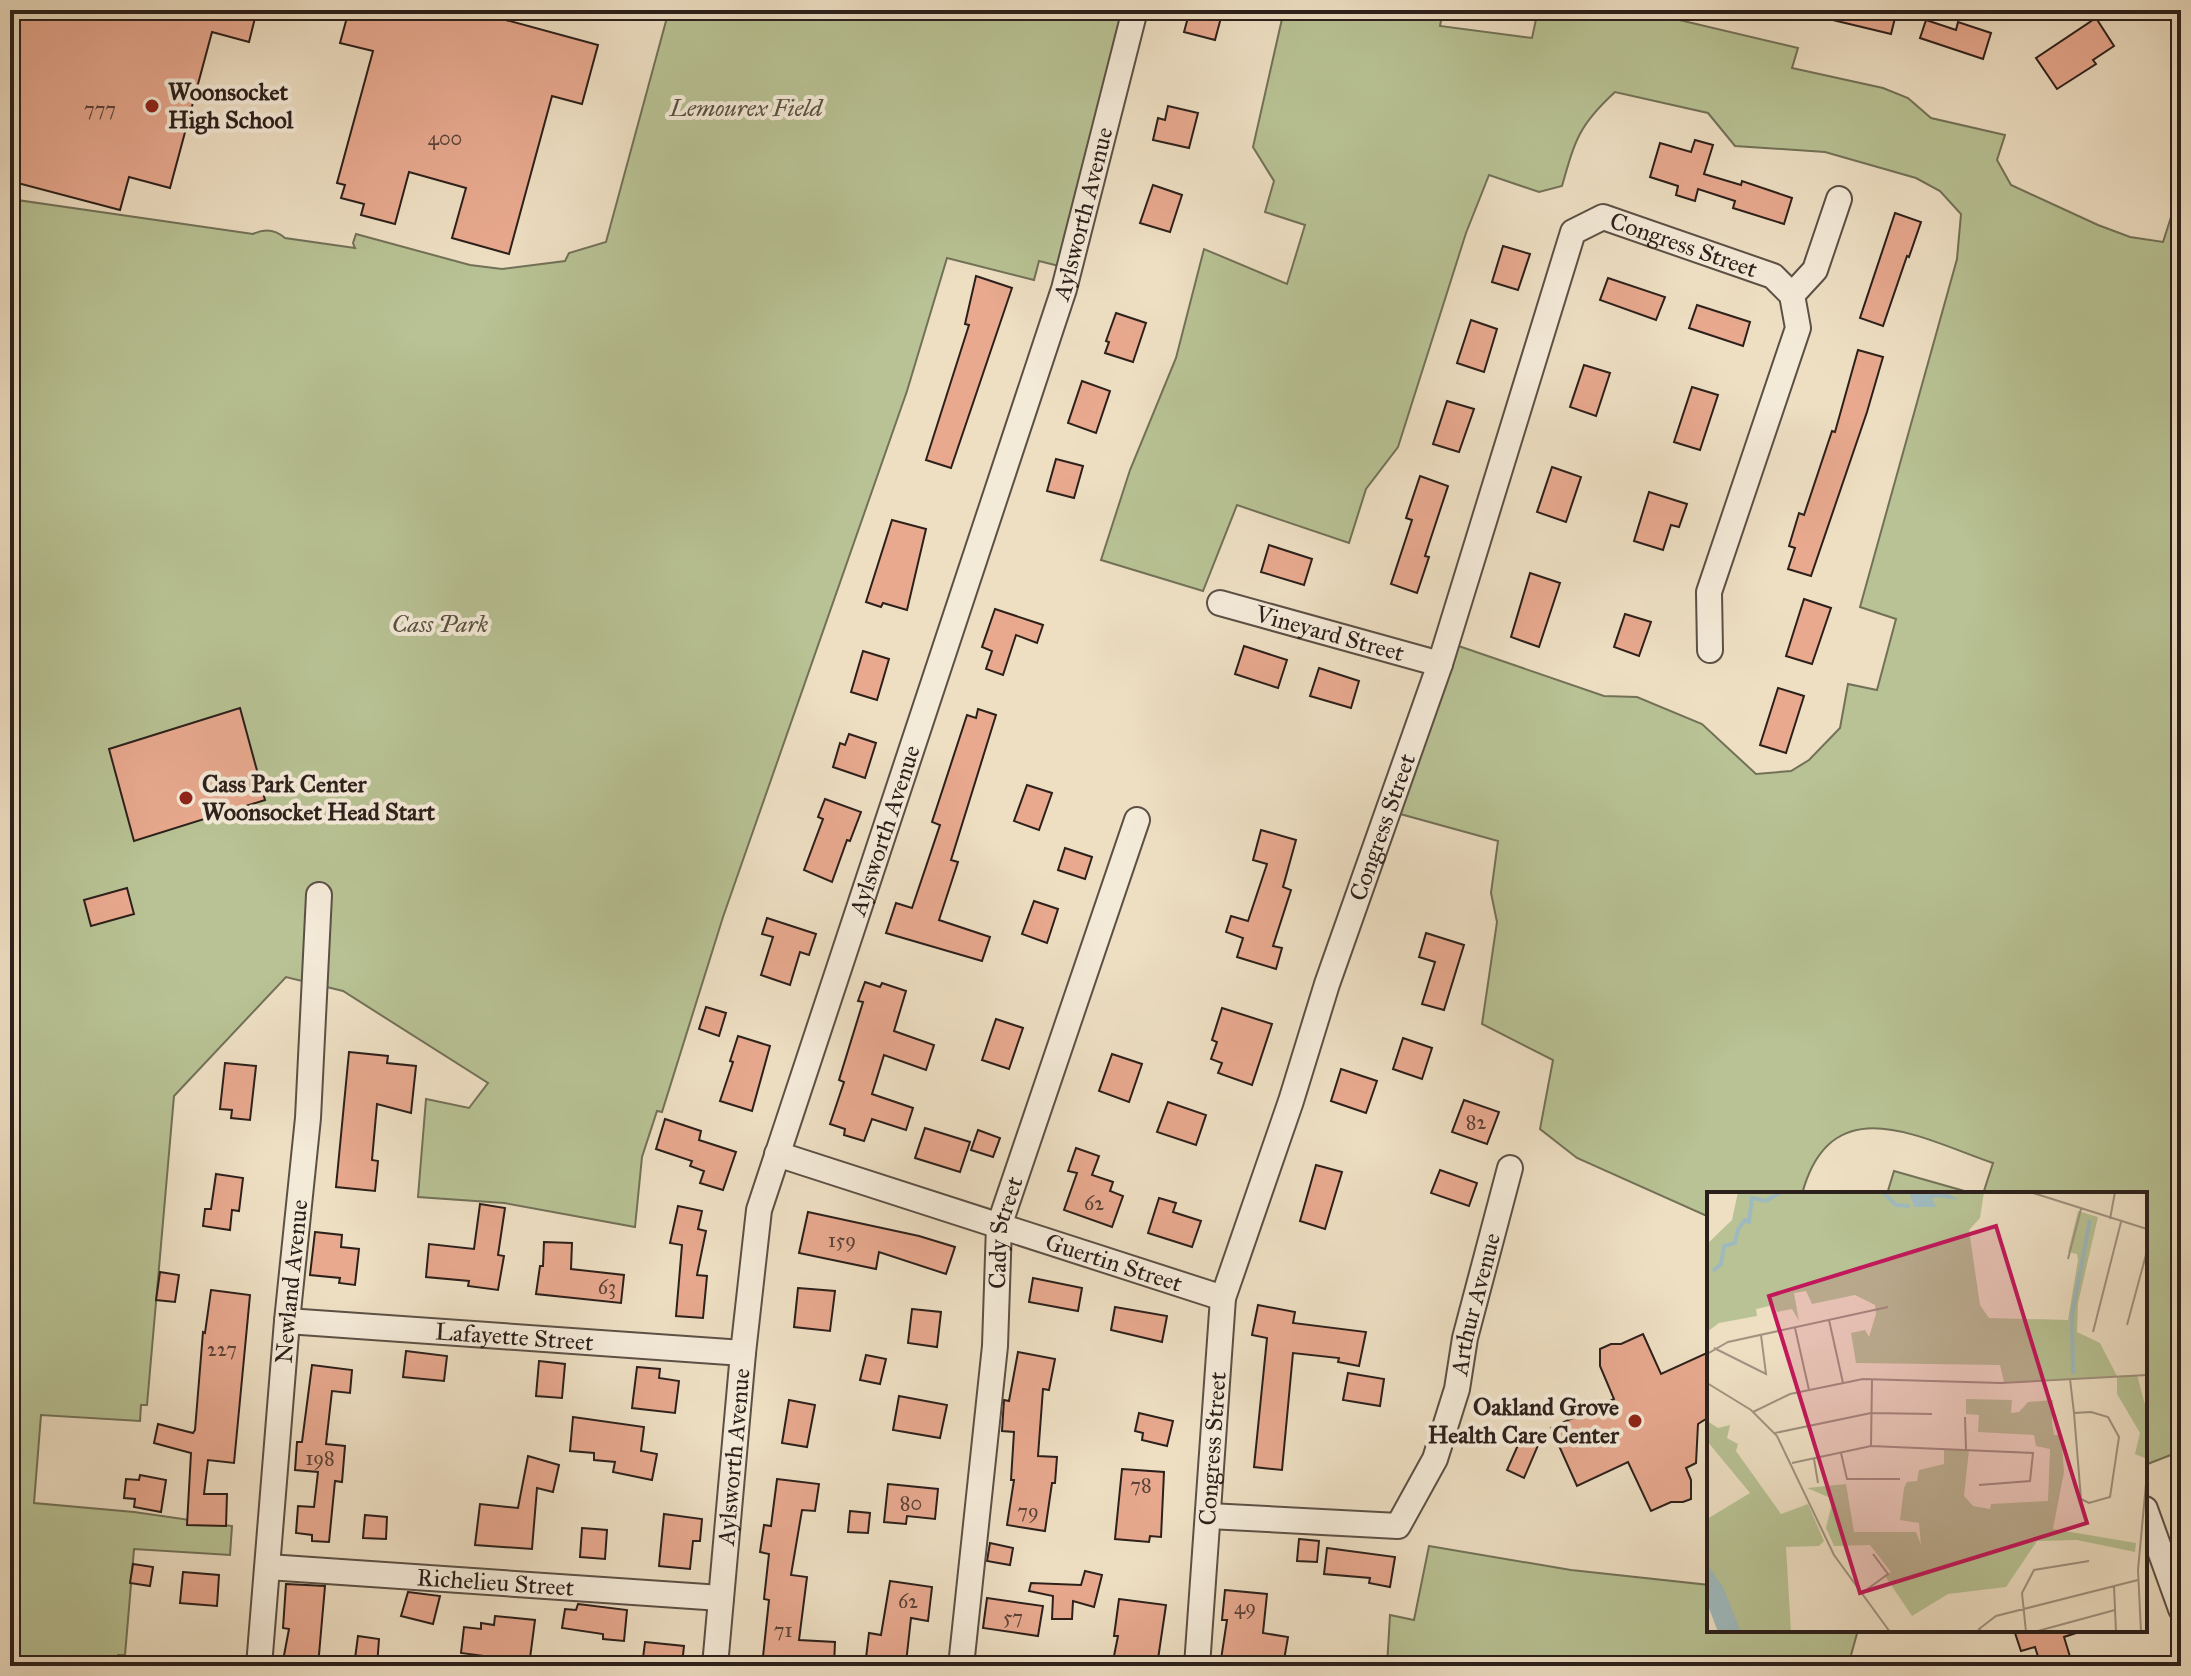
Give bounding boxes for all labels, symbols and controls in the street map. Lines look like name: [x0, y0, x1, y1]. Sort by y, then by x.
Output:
place label: Woonsocket High School: [168, 77, 294, 135]
park label: Lemourex Field: [669, 93, 824, 123]
house number: 777: [84, 97, 116, 121]
marker: Woonsocket High School: [143, 97, 161, 115]
street label: Aylsworth Avenue: [1046, 124, 1120, 305]
house number: 400: [428, 126, 462, 150]
street label: Congress Street: [1606, 206, 1762, 285]
street label: Vineyard Street: [1251, 598, 1408, 669]
park label: Cass Park: [392, 609, 488, 639]
street label: Aylsworth Avenue: [842, 741, 927, 920]
street label: Congress Street: [1343, 749, 1422, 905]
place label: Cass Park Center Woonsocket Head Start: [202, 769, 435, 827]
marker: Cass Park Center Woonsocket Head Start: [177, 789, 195, 807]
house number: 82: [1466, 1110, 1486, 1134]
street label: Cady Street: [982, 1172, 1030, 1290]
house number: 62: [1084, 1191, 1104, 1215]
inset map: [1707, 1192, 2147, 1632]
street label: Newland Avenue: [269, 1198, 314, 1364]
street label: Guertin Street: [1042, 1227, 1187, 1299]
house number: 159: [828, 1228, 856, 1252]
street label: Arthur Avenue: [1444, 1230, 1507, 1379]
house number: 63: [598, 1275, 616, 1299]
street label: Lafayette Street: [434, 1316, 595, 1358]
house number: 227: [207, 1337, 237, 1361]
street label: Aylsworth Avenue: [711, 1367, 757, 1548]
street label: Congress Street: [1192, 1370, 1233, 1526]
place label: Oakland Grove Health Care Center: [1428, 1392, 1620, 1450]
marker: Oakland Grove Health Care Center: [1626, 1412, 1644, 1430]
house number: 198: [305, 1446, 335, 1470]
house number: 78: [1130, 1473, 1152, 1497]
house number: 80: [900, 1491, 922, 1515]
house number: 79: [1017, 1499, 1039, 1523]
street label: Richelieu Street: [416, 1562, 576, 1603]
house number: 62: [898, 1589, 918, 1613]
house number: 49: [1234, 1595, 1256, 1619]
house number: 57: [1003, 1605, 1023, 1629]
house number: 71: [774, 1618, 792, 1642]

